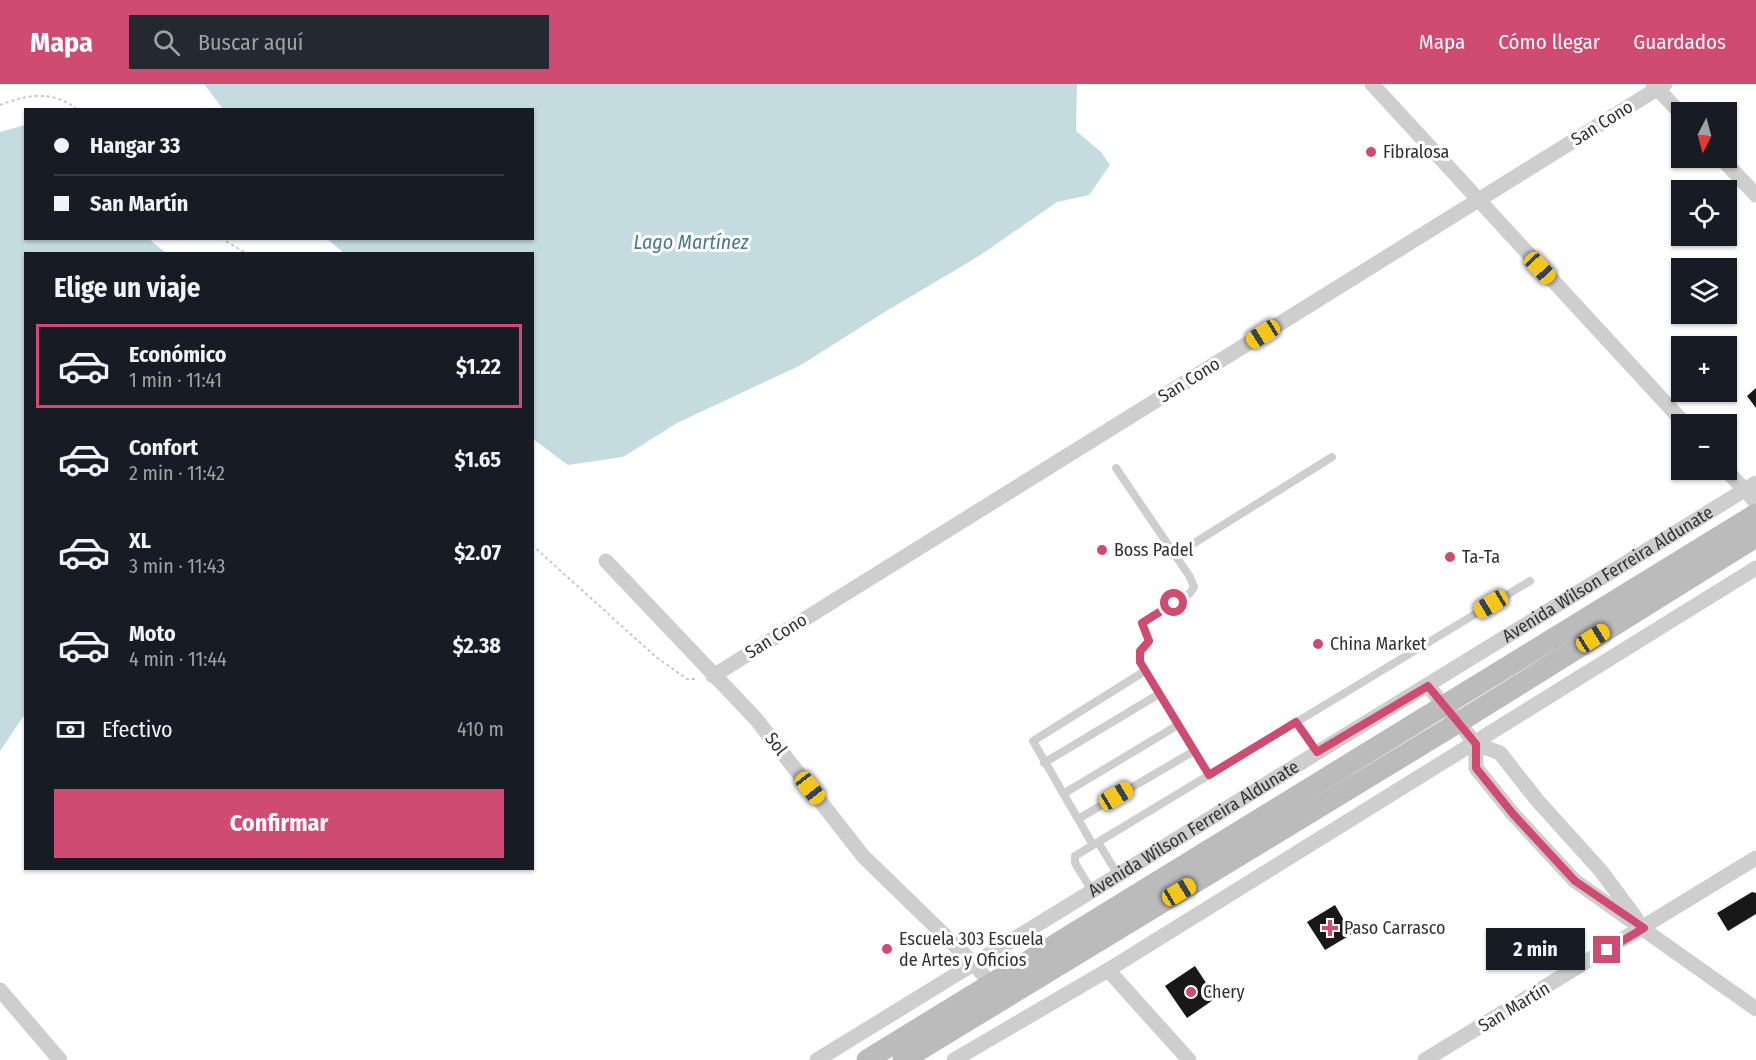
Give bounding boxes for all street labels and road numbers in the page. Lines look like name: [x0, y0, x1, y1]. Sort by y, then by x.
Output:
street label: San Cono: [1567, 95, 1637, 151]
street label: San Cono: [1154, 352, 1224, 408]
street label: Avenida Wilson Ferreira Aldunate: [1498, 501, 1717, 647]
street label: San Cono: [741, 608, 811, 664]
street label: Sol: [760, 728, 792, 760]
street label: Avenida Wilson Ferreira Aldunate: [1084, 755, 1303, 902]
street label: San Martín: [1474, 977, 1554, 1037]

